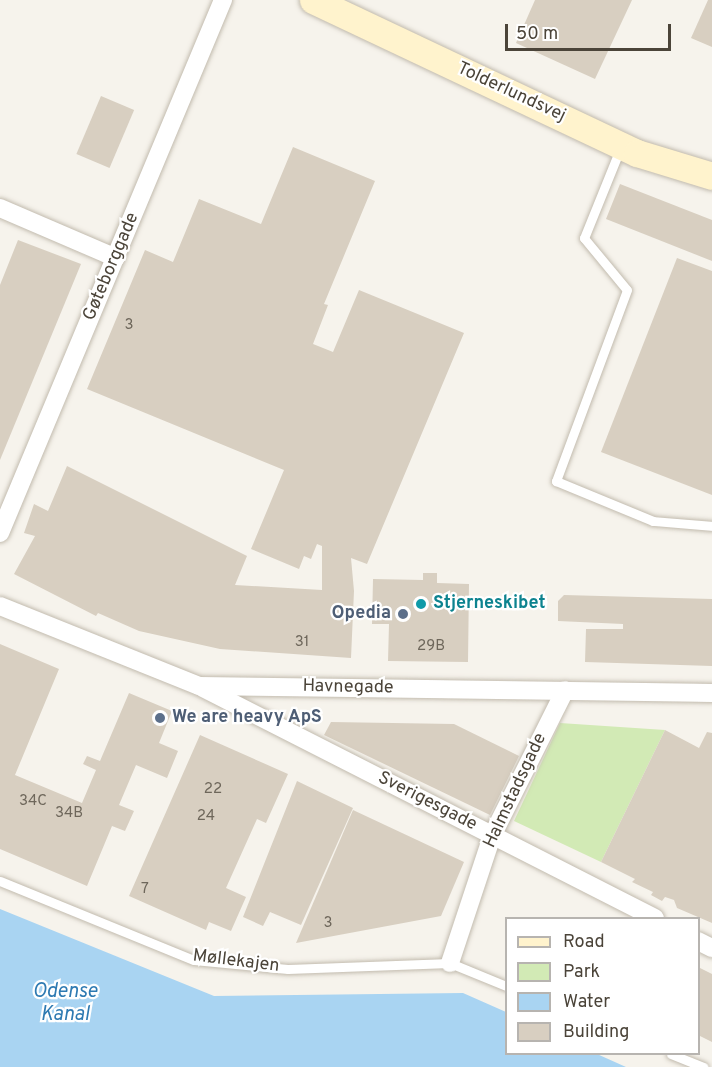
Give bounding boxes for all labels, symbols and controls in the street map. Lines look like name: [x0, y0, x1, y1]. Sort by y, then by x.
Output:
scale bar: [508, 12, 674, 50]
text: 50 m: [516, 23, 558, 46]
street label: Tolderlundsvej: [453, 58, 569, 128]
street label: Gøteborggade: [80, 210, 144, 324]
house number: 3: [124, 317, 134, 335]
place label: Stjerneskibet: [433, 593, 545, 615]
marker: Stjerneskibet: [414, 597, 428, 611]
place label: Opedia: [332, 603, 391, 625]
marker: Opedia: [396, 607, 410, 621]
house number: 31: [295, 634, 309, 652]
house number: 29B: [417, 638, 445, 656]
street label: Havnegade: [302, 676, 394, 700]
place label: We are heavy ApS: [172, 707, 323, 729]
marker: We are heavy ApS: [153, 711, 167, 725]
street label: Halmstadsgade: [480, 730, 552, 852]
street label: Sverigesgade: [374, 768, 480, 836]
house number: 22: [204, 781, 222, 799]
house number: 34C: [19, 793, 47, 811]
house number: 34B: [55, 805, 83, 823]
house number: 24: [197, 808, 215, 826]
house number: 7: [141, 881, 149, 899]
house number: 3: [323, 915, 333, 933]
legend: [505, 917, 700, 1055]
text: Road: [563, 931, 605, 954]
street label: Møllekajen: [191, 946, 281, 978]
text: Park: [563, 961, 600, 984]
water label: Odense Kanal: [33, 980, 97, 1027]
text: Water: [563, 991, 610, 1014]
text: Building: [563, 1021, 629, 1044]

